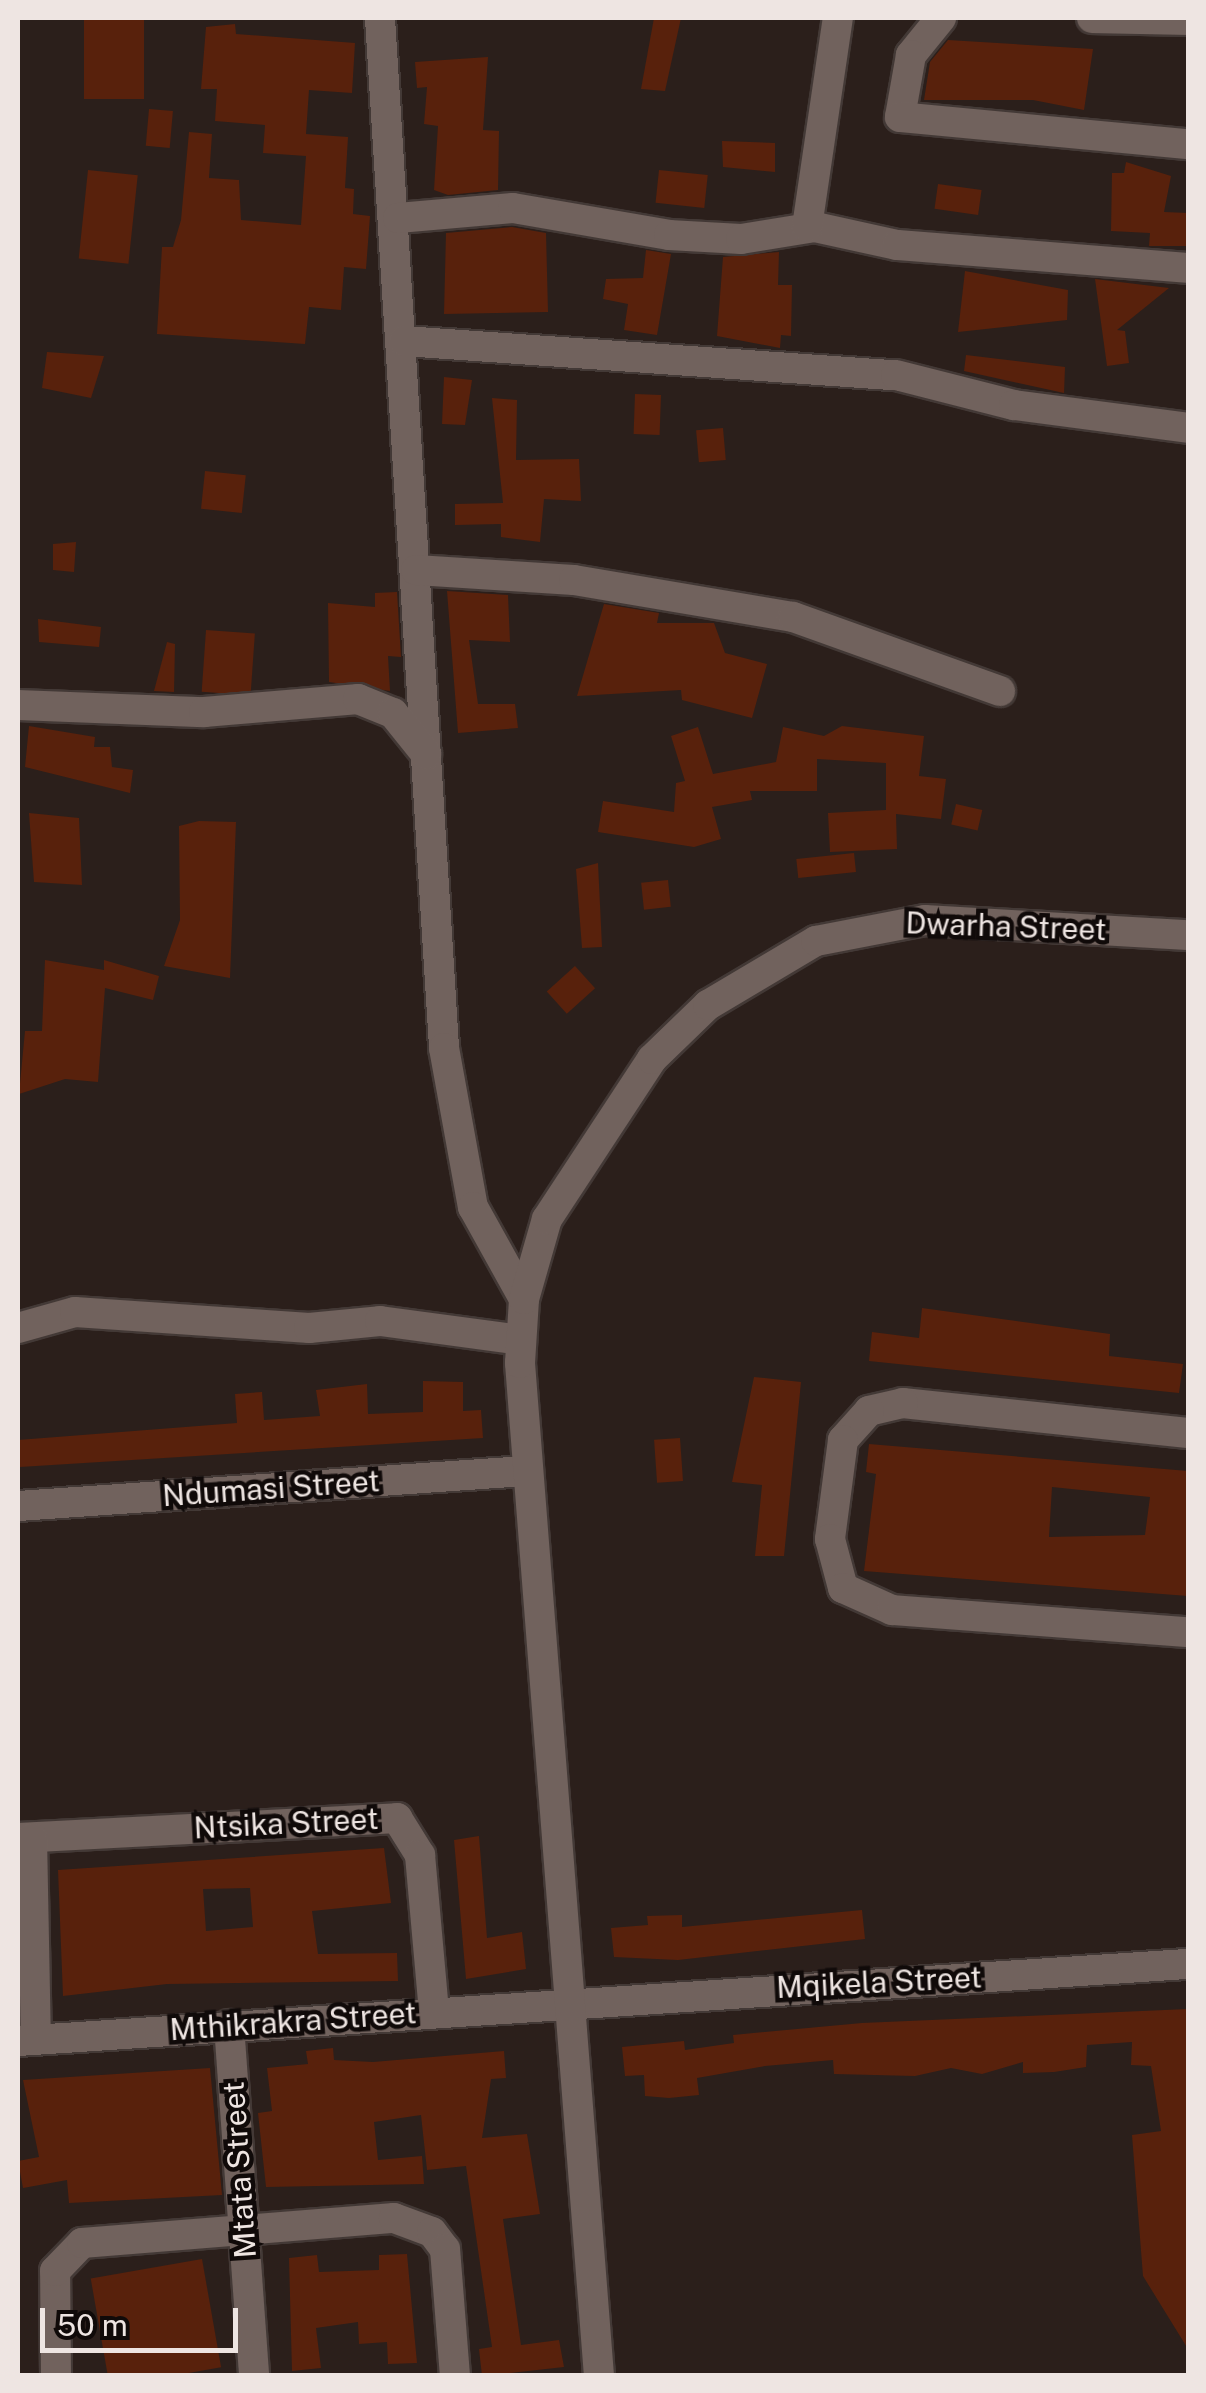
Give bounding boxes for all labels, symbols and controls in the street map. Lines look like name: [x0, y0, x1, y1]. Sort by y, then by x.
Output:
street label: Dwarha Street: [905, 905, 1107, 947]
street label: Ndumasi Street: [161, 1462, 381, 1514]
street label: Ntsika Street: [193, 1800, 379, 1846]
street label: Mqikela Street: [775, 1959, 983, 2005]
street label: Mthikrakra Street: [168, 1994, 418, 2048]
street label: Mtata Street: [215, 2080, 263, 2260]
scale bar: [45, 2288, 242, 2350]
text: 50 m: [57, 2307, 128, 2343]

